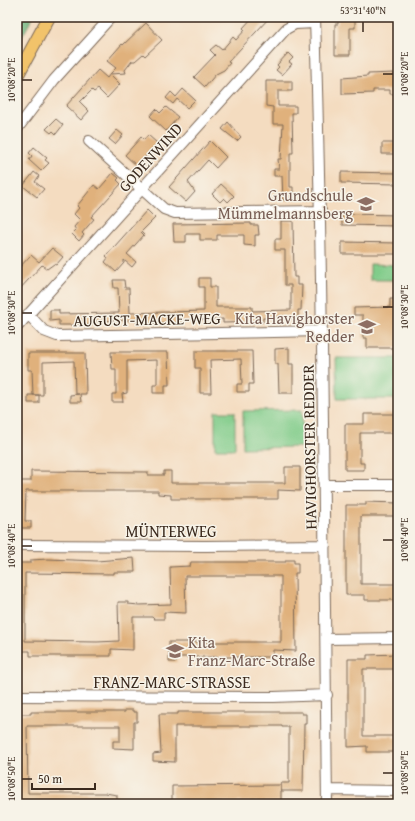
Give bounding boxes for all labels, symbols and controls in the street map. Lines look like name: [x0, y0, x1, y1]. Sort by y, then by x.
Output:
text: 53°31'40"N: [340, 3, 386, 18]
text: 10°08'20"E: [397, 52, 412, 96]
text: 10°08'20"E: [4, 58, 19, 102]
street label: GODENWIND: [112, 117, 188, 197]
place label: Grundschule Mümmelmannsberg: [218, 183, 353, 225]
school or university icon: Grundschule Mümmelmannsberg: [356, 194, 376, 214]
text: 10°08'30"E: [397, 285, 412, 329]
text: 10°08'30"E: [4, 291, 19, 335]
street label: AUGUST-MACKE-WEG: [73, 306, 221, 332]
place label: Kita Havighorster Redder: [235, 306, 354, 348]
school or university icon: Kita Havighorster Redder: [357, 317, 377, 337]
street label: HAVIGHORSTER REDDER: [296, 363, 322, 530]
text: 10°08'40"E: [397, 518, 412, 562]
street label: MÜNTERWEG: [125, 519, 217, 543]
text: 10°08'40"E: [4, 524, 19, 568]
place label: Kita Franz-Marc-Straße: [188, 630, 315, 672]
school or university icon: Kita Franz-Marc-Straße: [165, 641, 185, 661]
street label: FRANZ-MARC-STRASSE: [94, 670, 250, 694]
text: 10°08'50"E: [397, 751, 412, 795]
text: 10°08'50"E: [4, 757, 19, 801]
scale bar: [32, 765, 95, 791]
text: 50 m: [38, 770, 62, 787]

